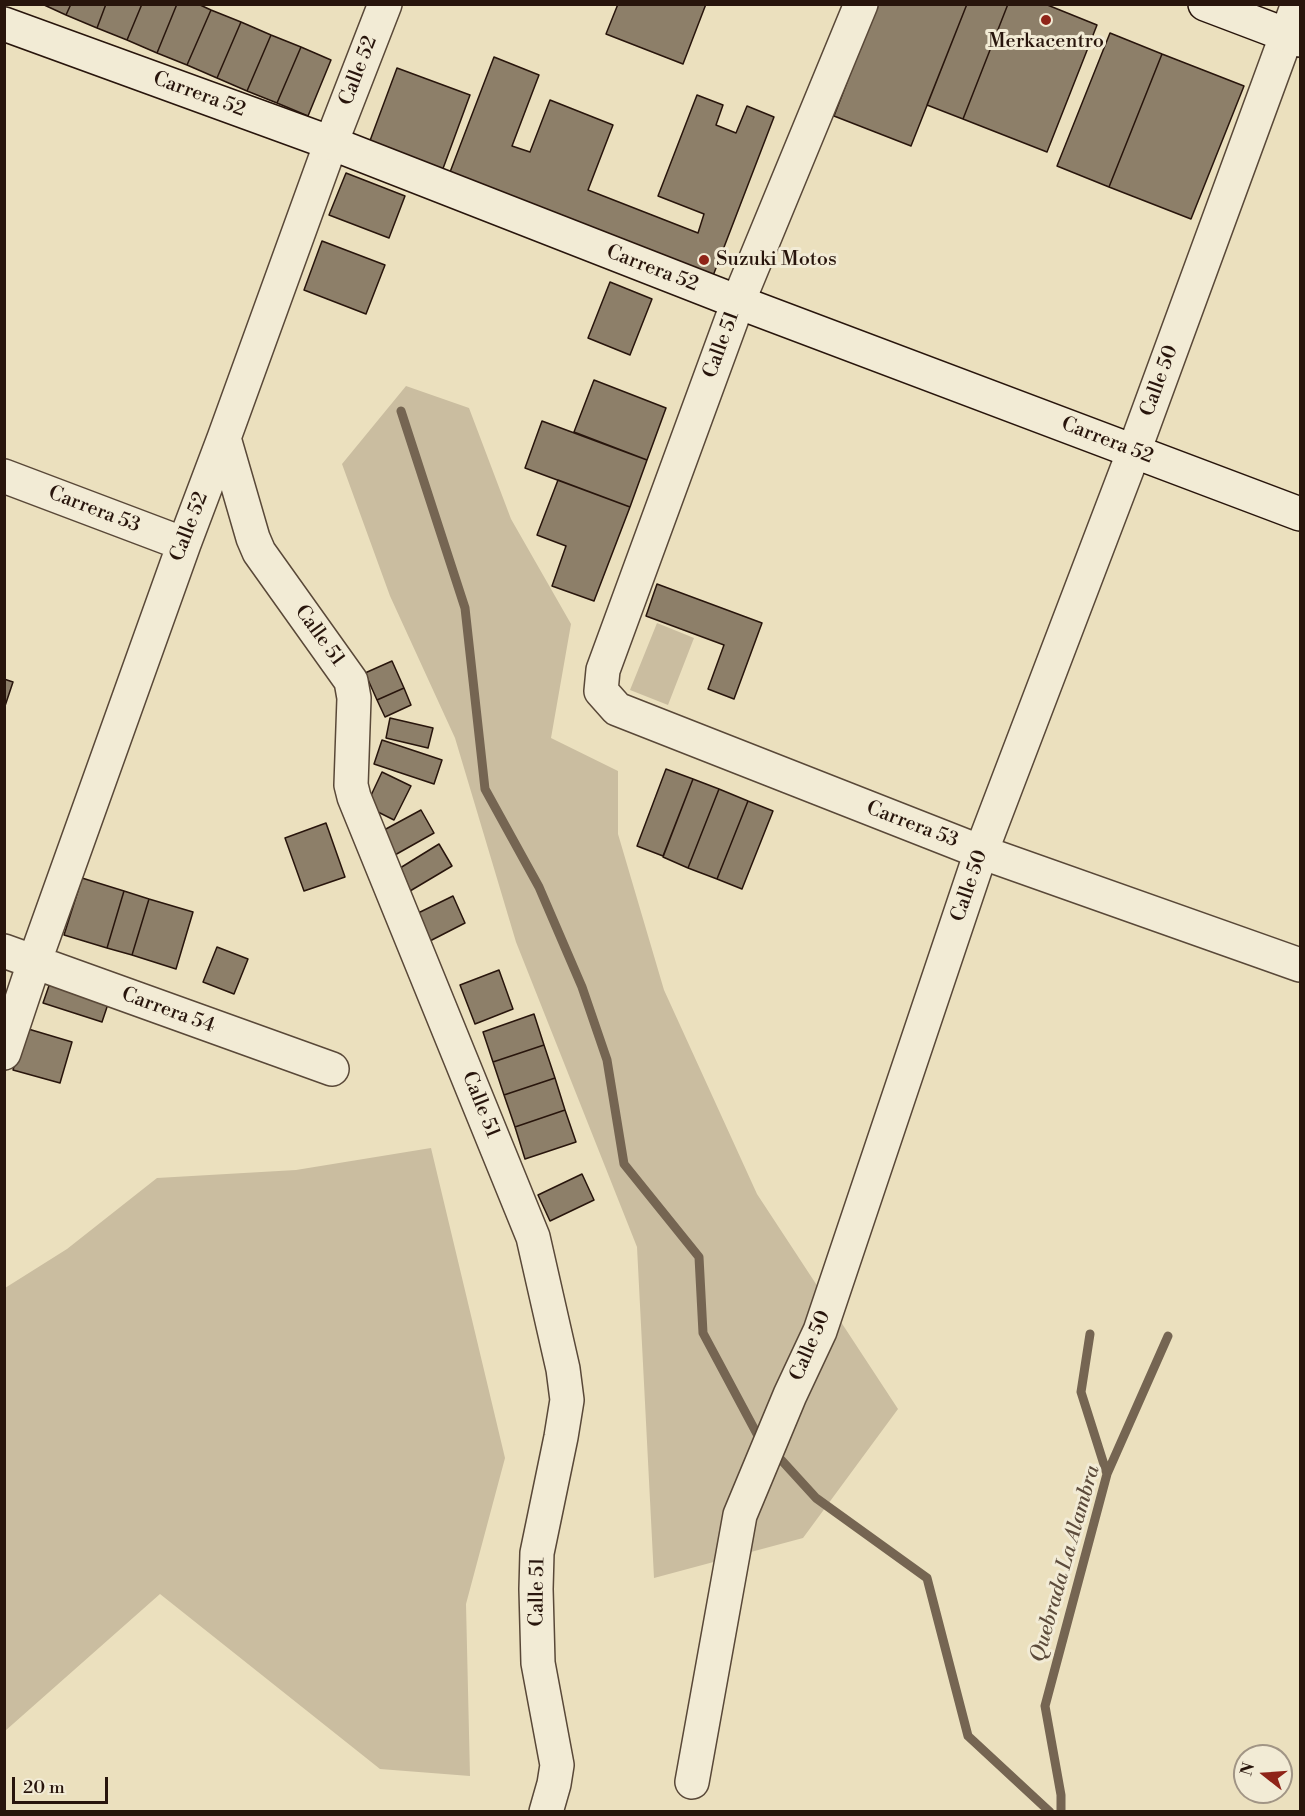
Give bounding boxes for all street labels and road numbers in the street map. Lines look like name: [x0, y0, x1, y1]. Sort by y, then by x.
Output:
street label: Calle 52: [335, 33, 383, 109]
street label: Carrera 52: [149, 67, 249, 123]
street label: Carrera 52: [603, 240, 701, 298]
street label: Calle 51: [699, 308, 745, 382]
street label: Calle 50: [1136, 342, 1184, 420]
street label: Carrera 52: [1058, 412, 1156, 470]
street label: Carrera 53: [45, 482, 143, 538]
street label: Calle 52: [166, 489, 214, 565]
street label: Calle 51: [289, 601, 349, 671]
street label: Carrera 53: [863, 797, 961, 853]
street label: Calle 50: [947, 847, 993, 925]
street label: Carrera 54: [118, 983, 218, 1039]
street label: Calle 51: [456, 1068, 504, 1142]
street label: Calle 50: [785, 1307, 837, 1385]
street label: Calle 51: [525, 1557, 551, 1627]

